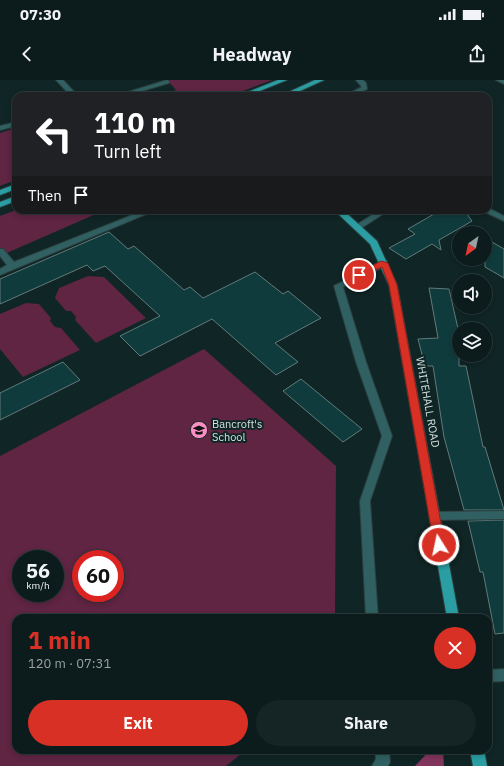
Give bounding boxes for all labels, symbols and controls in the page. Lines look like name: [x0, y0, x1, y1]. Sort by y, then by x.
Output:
text: 07:30: [20, 5, 61, 24]
icon: back: [16, 43, 38, 65]
text: Headway: [213, 43, 291, 66]
icon: share: [466, 43, 488, 65]
text: 110 m: [94, 104, 176, 141]
icon: left: [28, 108, 80, 160]
text: Turn left: [94, 140, 162, 163]
icon: arrive: [70, 184, 92, 206]
text: Then: [28, 186, 62, 205]
north arrow: [452, 226, 492, 266]
map controls: [452, 226, 492, 362]
pin: [342, 258, 376, 292]
icon: arrive: [348, 264, 370, 286]
button: sound: [452, 274, 492, 314]
button: layers: [452, 322, 492, 362]
street label: WHITEHALL ROAD: [413, 355, 443, 449]
place label: Bancroft's School: [212, 417, 262, 444]
school or university icon: Bancroft's School: [189, 420, 209, 440]
position arrow: [418, 524, 460, 566]
speed limit sign: 60: [72, 550, 124, 602]
text: 56: [26, 557, 50, 584]
text: km/h: [26, 579, 50, 592]
text: 1 min: [28, 624, 91, 656]
button: close: [434, 627, 476, 669]
text: 120 m · 07:31: [28, 655, 111, 672]
button: Exit: [28, 700, 248, 746]
button: Share: [256, 700, 476, 746]

